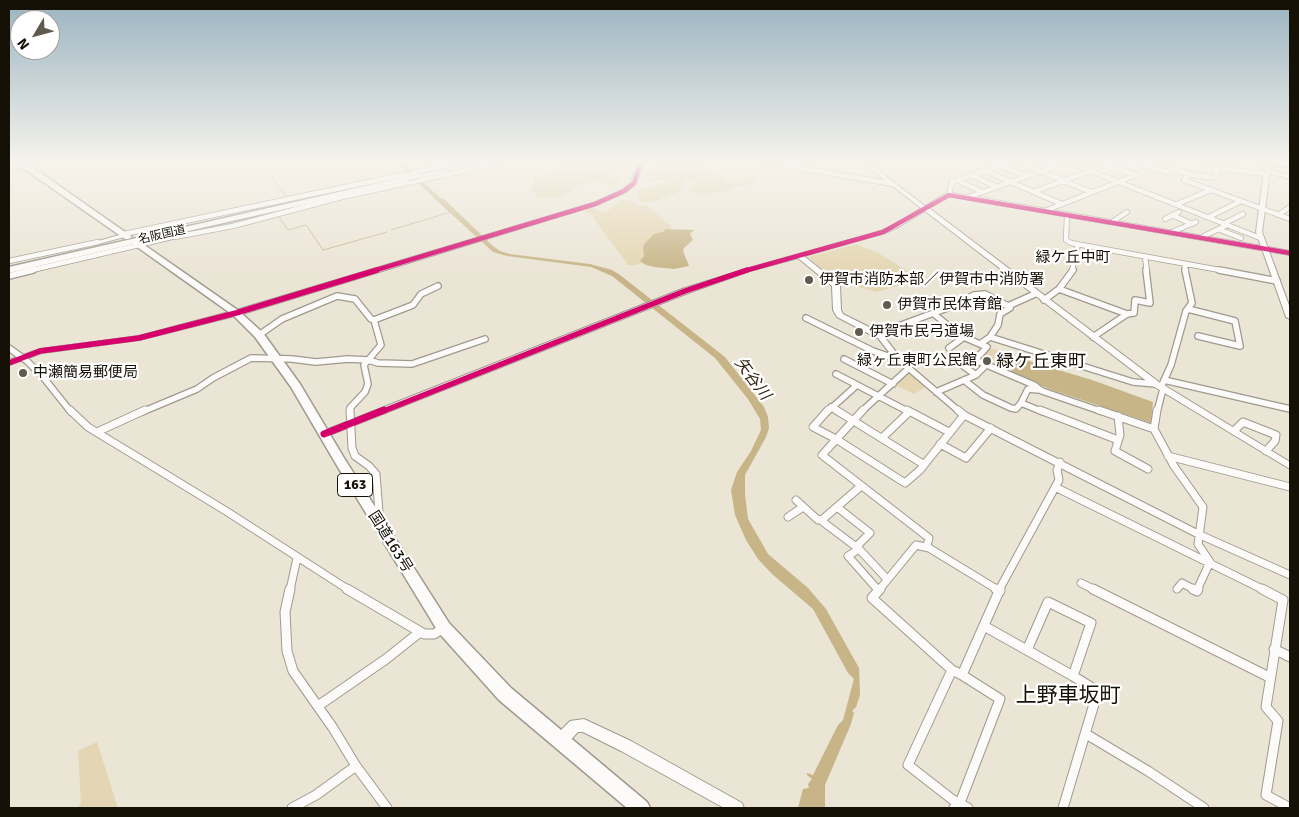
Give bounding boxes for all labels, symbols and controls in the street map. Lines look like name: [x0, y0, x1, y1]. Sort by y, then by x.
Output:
north arrow: [10, 10, 60, 60]
text: N: [14, 35, 33, 53]
street label: 名阪国道: [137, 223, 187, 247]
district label: 緑ケ丘中町: [1036, 249, 1110, 267]
place label: 伊賀市消防本部／伊賀市中消防署: [819, 271, 1044, 289]
marker: 伊賀市消防本部／伊賀市中消防署: [803, 274, 815, 286]
place label: 伊賀市民体育館: [897, 296, 1002, 314]
marker: 伊賀市民体育館: [881, 299, 893, 311]
place label: 伊賀市民弓道場: [869, 323, 974, 341]
marker: 伊賀市民弓道場: [853, 326, 865, 338]
district label: 緑ケ丘東町: [996, 351, 1086, 373]
place label: 緑ヶ丘東町公民館: [857, 352, 977, 370]
water label: 矢谷川: [730, 354, 774, 404]
marker: 緑ヶ丘東町公民館: [981, 355, 993, 367]
place label: 中瀬簡易郵便局: [33, 364, 138, 382]
marker: 中瀬簡易郵便局: [17, 367, 29, 379]
road number: 163: [338, 474, 372, 496]
street label: 国道163号: [364, 508, 416, 576]
district label: 上野車坂町: [1016, 683, 1120, 709]

